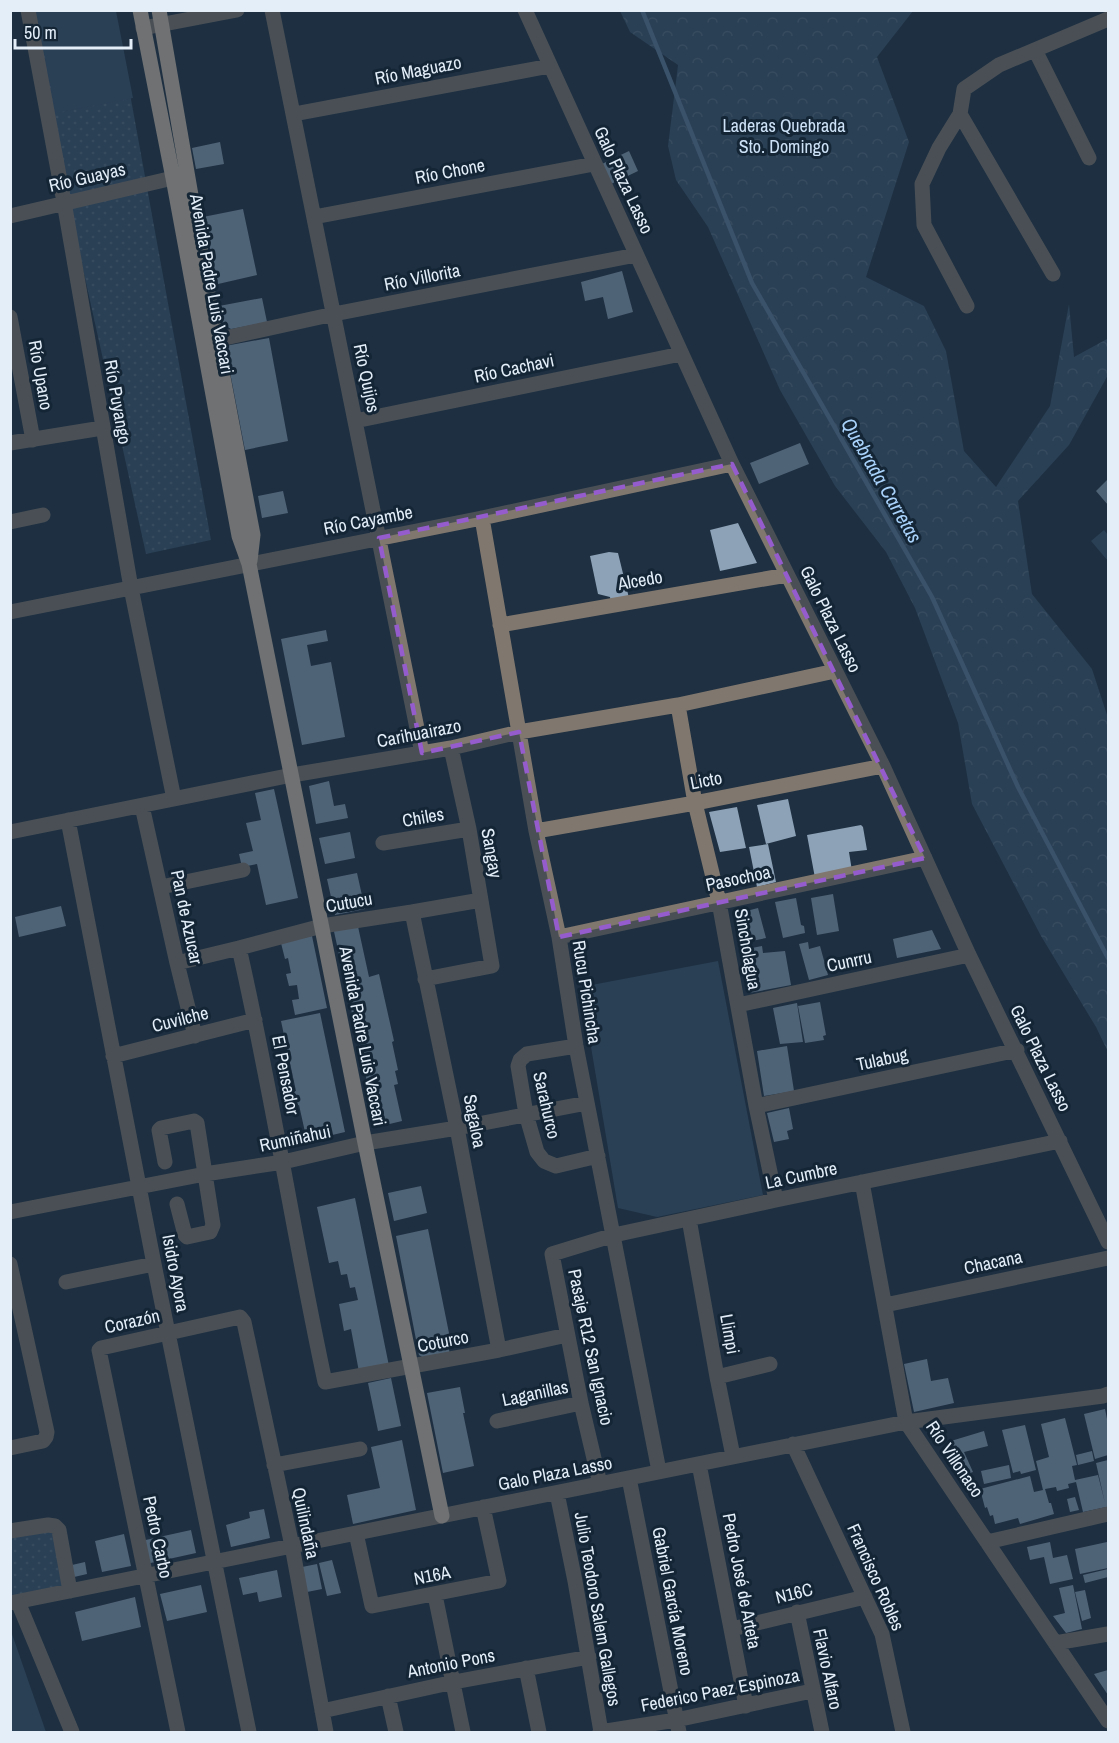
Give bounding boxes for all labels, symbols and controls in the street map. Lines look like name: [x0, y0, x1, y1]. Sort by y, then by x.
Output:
scale bar: [15, 12, 130, 50]
text: 50 m: [24, 20, 57, 45]
street label: Río Maguazo: [373, 49, 463, 91]
park label: Laderas Quebrada Sto. Domingo: [722, 113, 846, 159]
street label: Galo Plaza Lasso: [588, 122, 660, 238]
street label: Río Chone: [413, 152, 487, 190]
street label: Río Guayas: [46, 156, 128, 198]
street label: Avenida Padre Luis Vaccari: [184, 191, 240, 376]
street label: Río Villorita: [382, 257, 462, 297]
street label: Río Upano: [23, 338, 59, 412]
street label: Río Quijos: [348, 341, 386, 415]
street label: Río Cachavi: [472, 347, 556, 389]
street label: Río Puyango: [98, 358, 138, 446]
water label: Quebrada Carretas: [835, 412, 929, 548]
street label: Río Cayambe: [321, 499, 415, 541]
street label: Galo Plaza Lasso: [794, 562, 868, 676]
street label: Alcedo: [615, 564, 664, 596]
street label: Carihuairazo: [375, 713, 463, 753]
street label: Licto: [688, 765, 724, 795]
street label: Chiles: [400, 801, 446, 833]
street label: Sangay: [475, 826, 509, 880]
street label: Pasochoa: [703, 859, 773, 897]
street label: Pan de Azucar: [165, 867, 209, 967]
street label: Cutucu: [324, 886, 374, 918]
street label: Sincholagua: [729, 906, 767, 992]
street label: Rucu Pichincha: [567, 939, 607, 1045]
street label: Avenida Padre Luis Vaccari: [333, 943, 393, 1128]
street label: Cunrru: [824, 944, 874, 978]
street label: Cuvilche: [149, 1000, 211, 1038]
street label: Galo Plaza Lasso: [1004, 1001, 1078, 1115]
street label: El Pensador: [266, 1033, 306, 1117]
street label: Tulabug: [854, 1041, 911, 1077]
street label: Sarahurco: [527, 1069, 567, 1141]
street label: Sagaloa: [458, 1092, 492, 1150]
street label: Rumiñahui: [257, 1118, 333, 1158]
street label: La Cumbre: [763, 1155, 839, 1195]
street label: Isidro Ayora: [156, 1232, 196, 1314]
street label: Chacana: [962, 1244, 1024, 1280]
street label: Pasaje R12 San Ignacio: [562, 1267, 620, 1427]
street label: Corazón: [102, 1303, 162, 1339]
street label: Llimpi: [714, 1312, 746, 1356]
street label: Coturco: [415, 1324, 471, 1358]
street label: Laganillas: [499, 1374, 571, 1412]
street label: Río Villonaco: [920, 1416, 990, 1502]
street label: Galo Plaza Lasso: [496, 1450, 614, 1496]
street label: Quilindaña: [286, 1485, 326, 1561]
street label: Pedro Carbo: [137, 1493, 179, 1581]
street label: Julio Teodoro Salem Gallegos: [569, 1510, 627, 1708]
street label: Pedro José de Arteta: [717, 1511, 767, 1651]
street label: Francisco Robles: [841, 1519, 911, 1635]
street label: Gabriel García Moreno: [646, 1525, 700, 1677]
street label: N16A: [411, 1559, 453, 1591]
street label: N16C: [773, 1576, 815, 1610]
street label: Flavio Alfaro: [807, 1626, 849, 1712]
street label: Antonio Pons: [404, 1642, 497, 1684]
street label: Federico Paez Espinoza: [639, 1662, 801, 1718]

